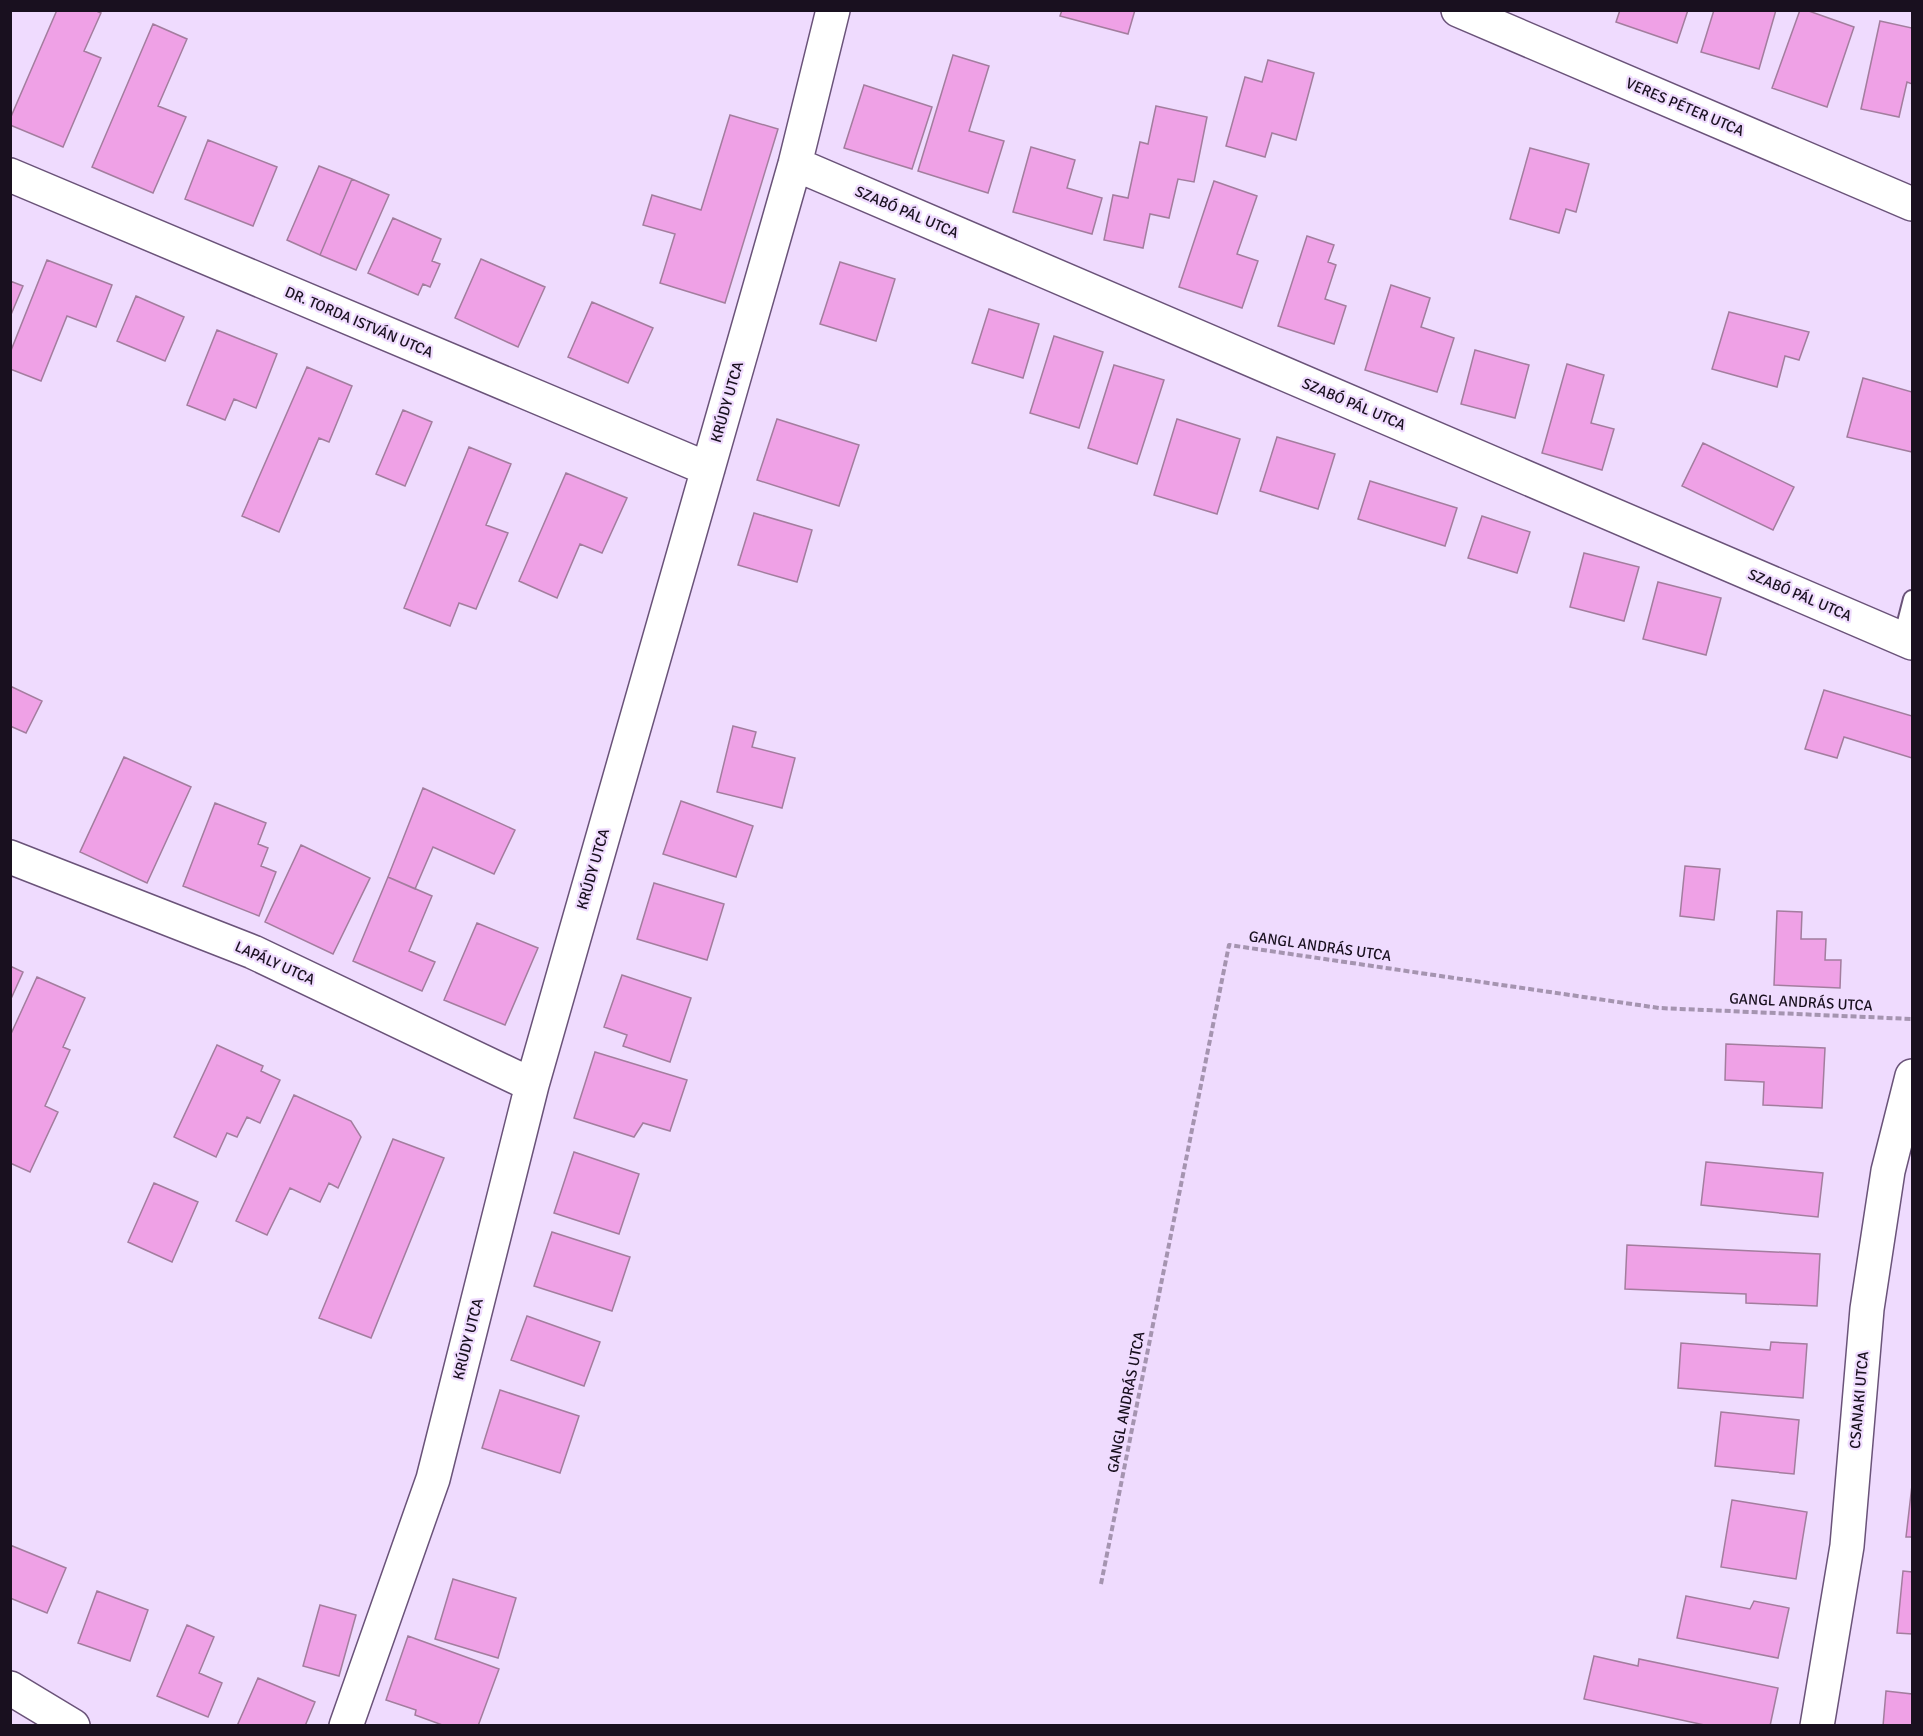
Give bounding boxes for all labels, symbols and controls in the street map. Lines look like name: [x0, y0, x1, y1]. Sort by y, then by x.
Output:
street label: VERES PÉTER UTCA: [1623, 73, 1747, 140]
street label: SZABÓ PÁL UTCA: [852, 181, 962, 242]
street label: DR. TORDA ISTVÁN UTCA: [282, 282, 436, 361]
street label: KRÚDY UTCA: [706, 359, 747, 445]
street label: SZABÓ PÁL UTCA: [1299, 373, 1409, 434]
street label: SZABÓ PÁL UTCA: [1745, 564, 1855, 625]
street label: KRÚDY UTCA: [572, 826, 613, 912]
street label: GANGL ANDRÁS UTCA: [1248, 926, 1393, 965]
street label: LAPÁLY UTCA: [232, 936, 318, 989]
street label: GANGL ANDRÁS UTCA: [1729, 988, 1873, 1015]
street label: KRÚDY UTCA: [448, 1296, 487, 1382]
street label: GANGL ANDRÁS UTCA: [1102, 1330, 1149, 1474]
street label: CSANAKI UTCA: [1846, 1350, 1872, 1450]

